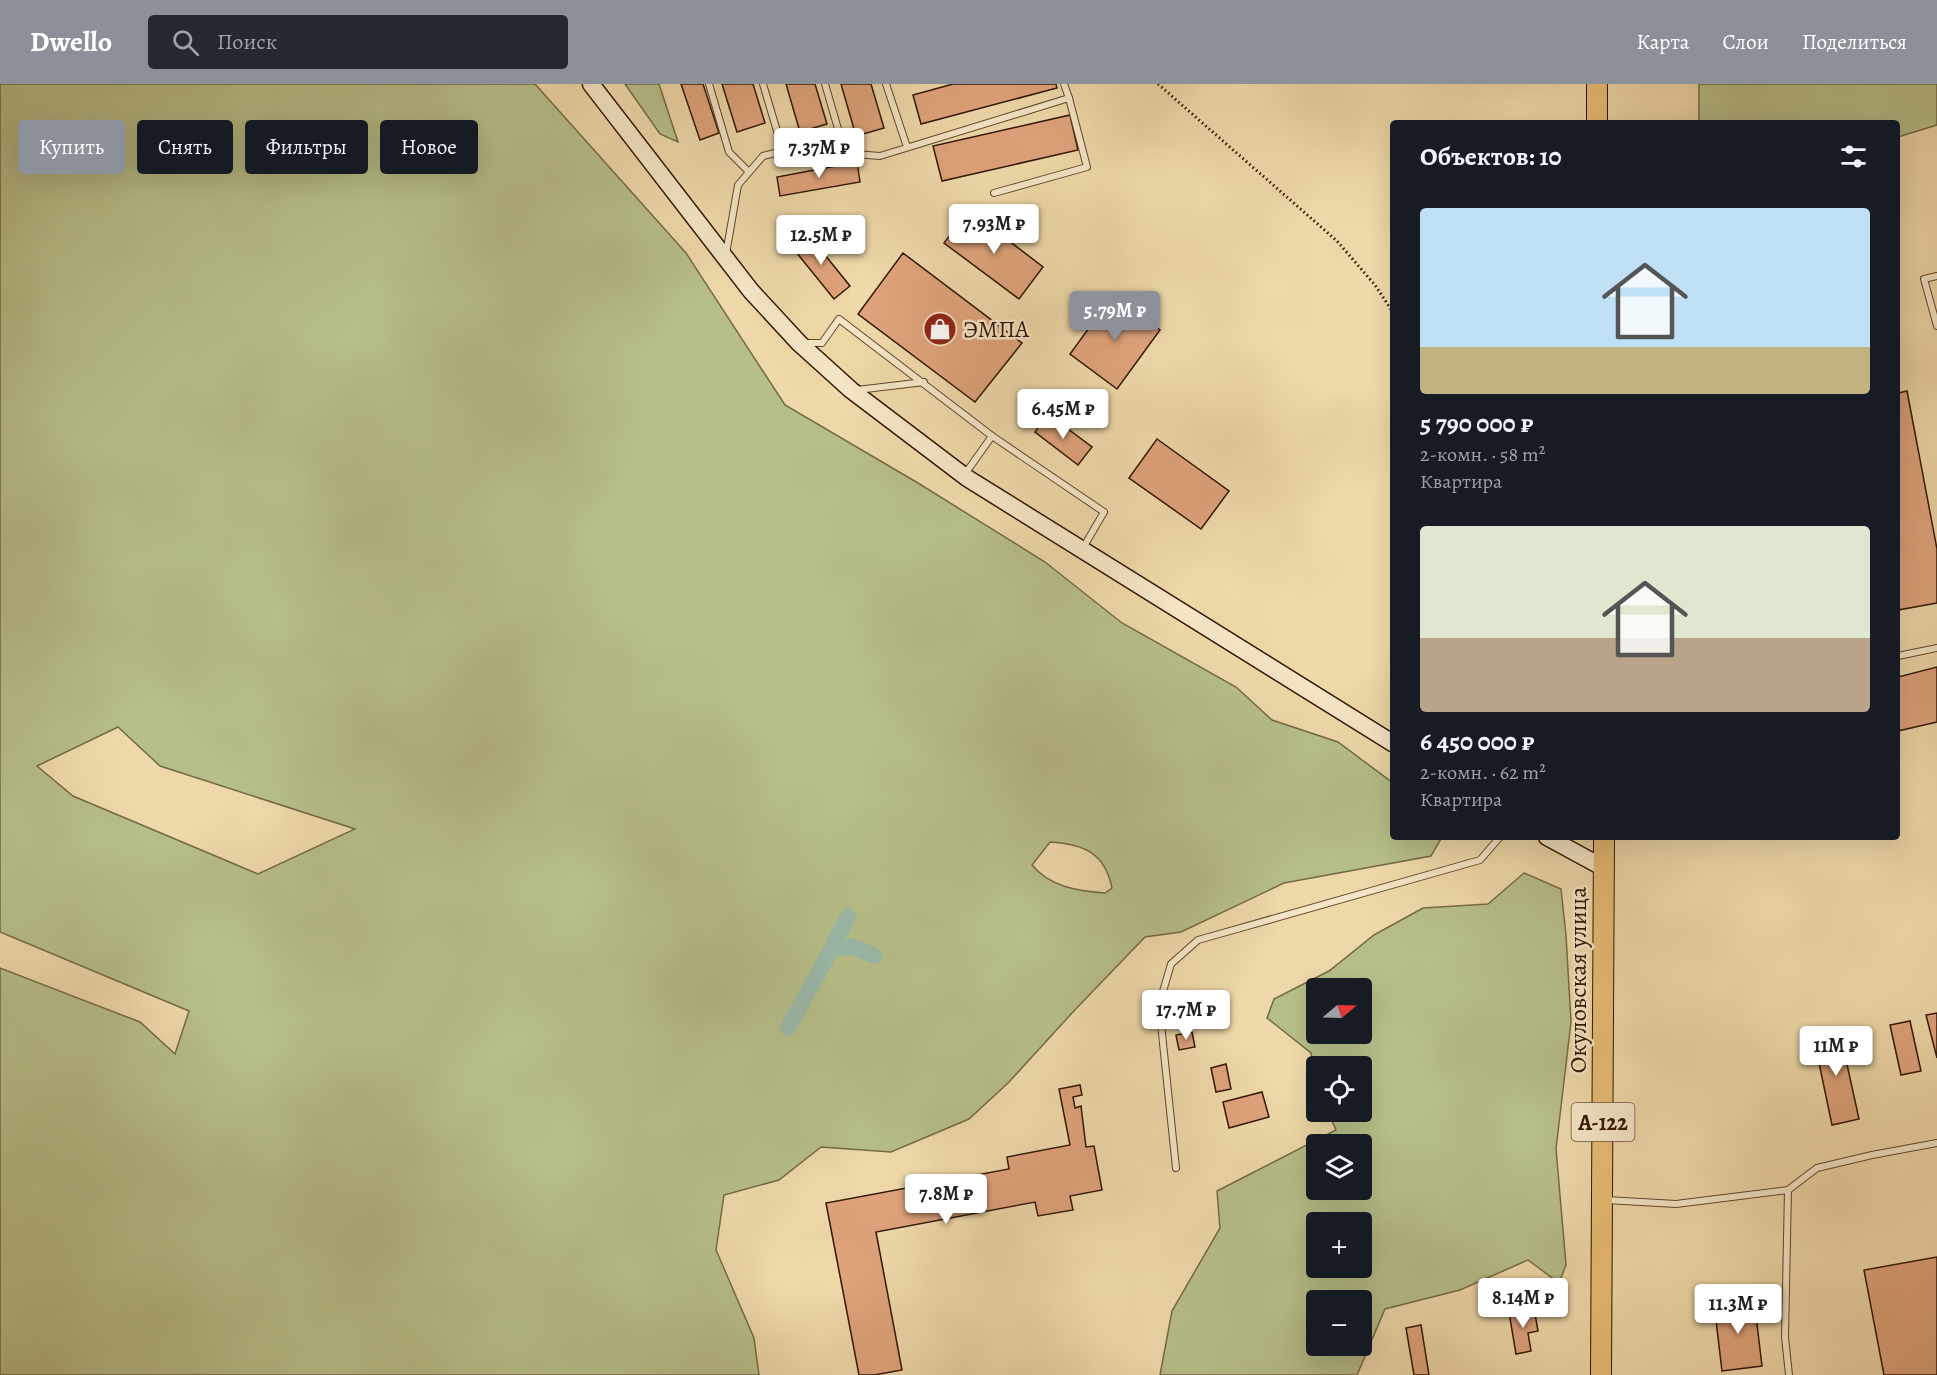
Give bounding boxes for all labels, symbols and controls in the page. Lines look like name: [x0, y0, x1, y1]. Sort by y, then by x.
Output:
search box: [148, 15, 568, 69]
text: Dwello: [30, 23, 112, 61]
icon: search: [169, 26, 202, 59]
text: Поиск: [217, 27, 277, 57]
text: Карта: [1636, 28, 1689, 56]
text: Слои: [1722, 28, 1769, 56]
text: Поделиться: [1802, 28, 1907, 56]
chip: Купить: [18, 120, 125, 174]
chip: Снять: [137, 120, 233, 174]
chip: Фильтры: [245, 120, 368, 174]
chip: Новое: [380, 120, 478, 174]
pin: 7.37M ₽: [764, 128, 874, 179]
text: 7.37M ₽: [788, 134, 850, 161]
text: Объектов: 10: [1420, 139, 1562, 174]
icon: filters: [1837, 140, 1870, 173]
pin: 7.93M ₽: [939, 204, 1049, 255]
text: 7.93M ₽: [963, 210, 1025, 237]
pin: 12.5M ₽: [766, 215, 876, 266]
text: 12.5M ₽: [790, 221, 852, 248]
icon: home: [1591, 247, 1699, 355]
pin: 5.79M ₽: [1060, 291, 1170, 342]
text: 5.79M ₽: [1084, 297, 1146, 324]
shop icon: ЭМПА: [922, 311, 958, 347]
place label: ЭМПА: [963, 313, 1030, 345]
pin: 6.45M ₽: [1008, 389, 1118, 440]
text: 6.45M ₽: [1031, 395, 1095, 422]
text: 5 790 000 ₽: [1420, 406, 1533, 441]
text: 2-комн. · 58 m²: [1420, 441, 1545, 468]
text: Квартира: [1420, 468, 1502, 495]
icon: home: [1591, 565, 1699, 673]
text: 6 450 000 ₽: [1420, 724, 1535, 759]
text: 2-комн. · 62 m²: [1420, 759, 1546, 786]
text: Квартира: [1420, 786, 1502, 813]
street label: Окуловская улица: [1562, 887, 1594, 1073]
north arrow: [1306, 978, 1372, 1044]
map controls: [1306, 978, 1372, 1356]
pin: 17.7M ₽: [1131, 990, 1241, 1041]
text: 17.7M ₽: [1156, 996, 1216, 1023]
pin: 11M ₽: [1794, 1026, 1878, 1077]
text: 11M ₽: [1814, 1032, 1858, 1059]
button: locate: [1306, 1056, 1372, 1122]
road number: А-122: [1572, 1103, 1634, 1141]
button: layers: [1306, 1134, 1372, 1200]
pin: 7.8M ₽: [897, 1174, 995, 1225]
text: 7.8M ₽: [919, 1180, 973, 1207]
button: +: [1306, 1212, 1372, 1278]
pin: 8.14M ₽: [1468, 1278, 1578, 1329]
text: 8.14M ₽: [1492, 1284, 1554, 1311]
pin: 11.3M ₽: [1683, 1284, 1793, 1335]
button: −: [1306, 1290, 1372, 1356]
text: 11.3M ₽: [1709, 1290, 1767, 1317]

